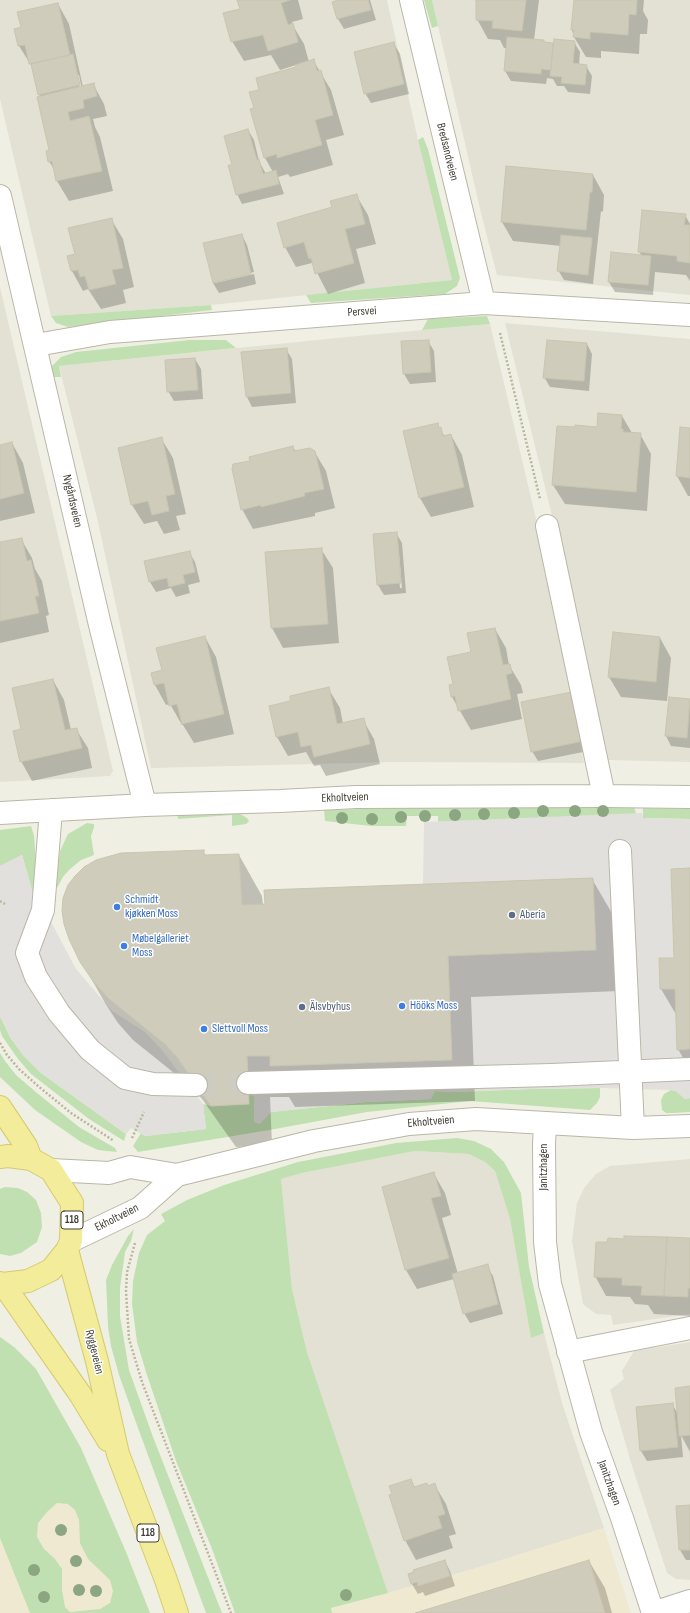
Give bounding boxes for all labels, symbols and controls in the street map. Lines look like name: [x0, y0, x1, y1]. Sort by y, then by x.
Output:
street label: Bredsandveien: [433, 122, 461, 182]
street label: Persvei: [347, 304, 377, 320]
street label: Nygårdsveien: [59, 473, 85, 529]
street label: Ekholtveien: [321, 790, 369, 806]
place label: Schmidt kjøkken Moss: [125, 893, 178, 921]
marker: Schmidt kjøkken Moss: [112, 902, 122, 912]
place label: Aberia: [520, 908, 545, 922]
marker: Aberia: [507, 910, 517, 920]
place label: Møbelgalleriet Moss: [132, 932, 189, 960]
marker: Møbelgalleriet Moss: [119, 941, 129, 951]
place label: Hööks Moss: [410, 999, 457, 1013]
place label: Älsvbyhus: [310, 1000, 350, 1014]
marker: Hööks Moss: [397, 1001, 407, 1011]
marker: Älsvbyhus: [297, 1002, 307, 1012]
place label: Slettvoll Moss: [212, 1022, 268, 1036]
marker: Slettvoll Moss: [199, 1024, 209, 1034]
street label: Ekholtveien: [407, 1113, 455, 1131]
street label: Janitzhagen: [537, 1144, 551, 1190]
street label: Ekholtveien: [93, 1201, 141, 1235]
road number: 118: [61, 1211, 83, 1229]
street label: Ryggeveien: [82, 1328, 106, 1376]
street label: Janitzhagen: [594, 1458, 624, 1508]
road number: 118: [137, 1524, 159, 1542]

